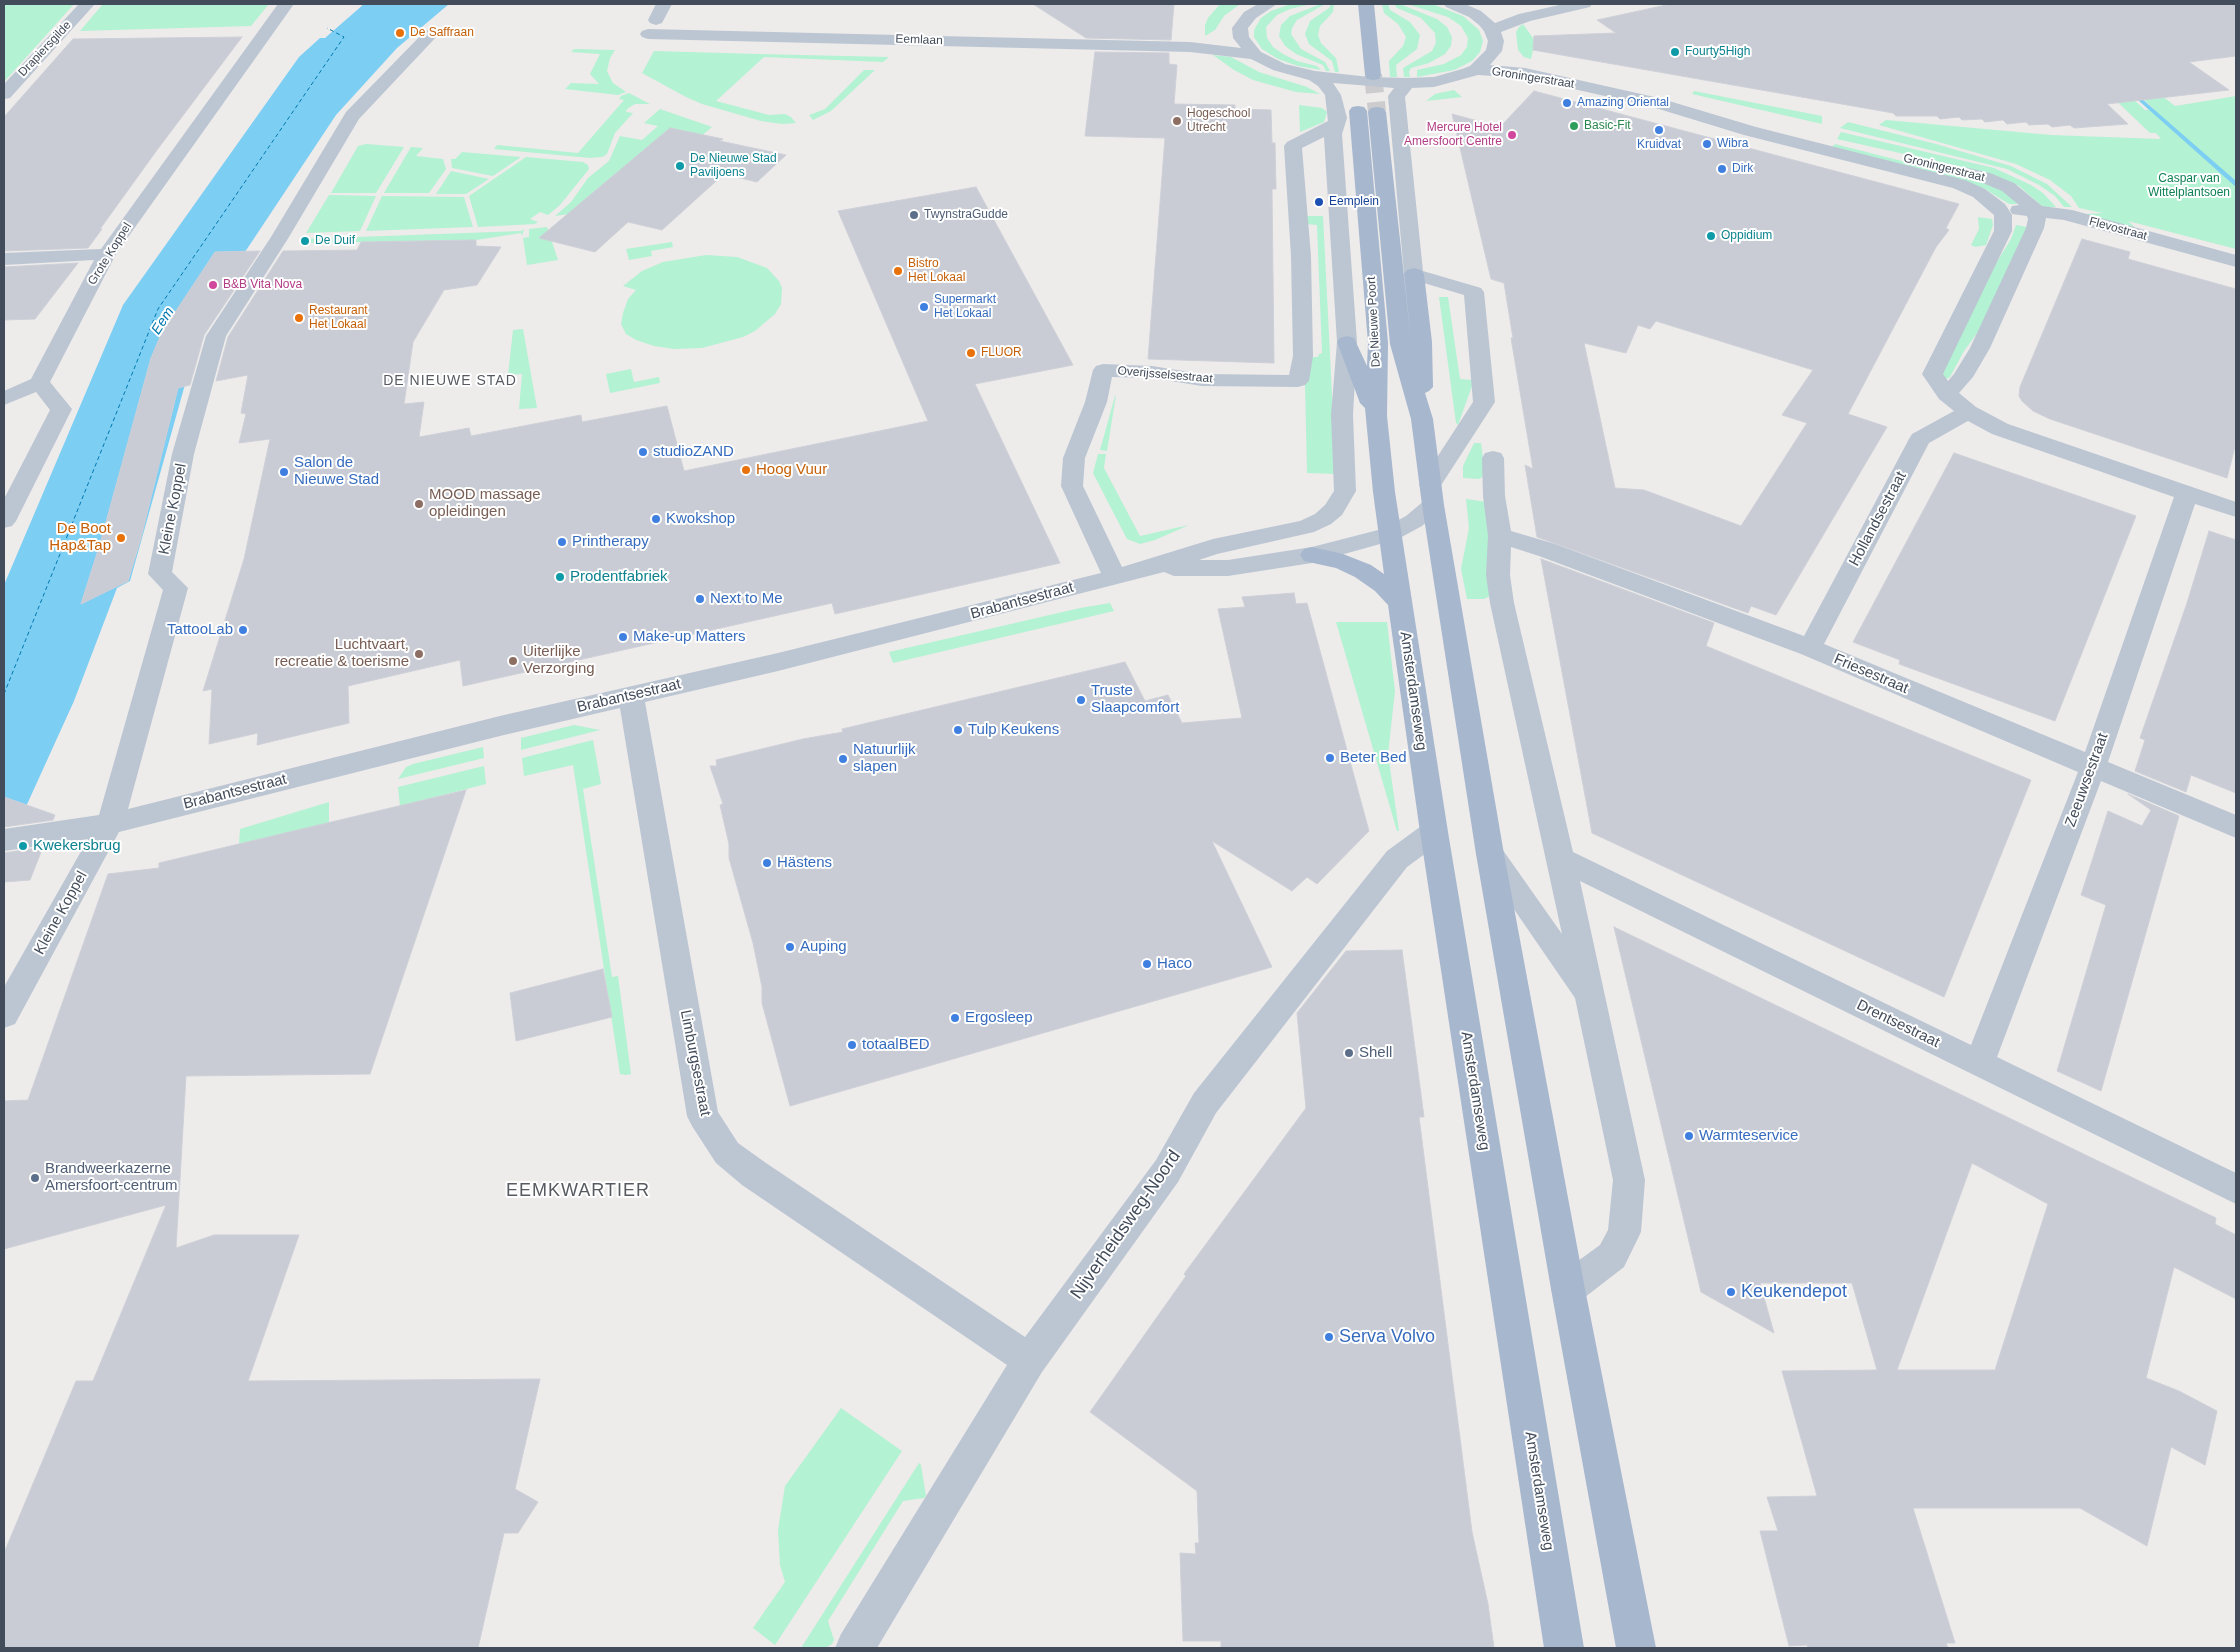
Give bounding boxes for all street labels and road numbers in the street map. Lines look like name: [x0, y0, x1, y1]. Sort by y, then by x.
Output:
street label: Drapiersgilde: [16, 18, 74, 80]
street label: Eemlaan: [895, 32, 943, 48]
street label: Groningerstraat: [1491, 64, 1575, 92]
street label: Groningerstraat: [1902, 151, 1986, 185]
street label: Flevostraat: [2087, 214, 2149, 244]
street label: Grote Koppel: [85, 220, 135, 288]
street label: De Nieuwe Poort: [1364, 276, 1384, 368]
street label: Overijsselsestraat: [1117, 364, 1213, 386]
street label: Kleine Koppel: [155, 462, 191, 556]
street label: Hollandsestraat: [1846, 469, 1910, 569]
street label: Brabantsestraat: [969, 579, 1075, 623]
street label: Amsterdamseweg: [1396, 630, 1430, 752]
street label: Friesestraat: [1831, 650, 1911, 698]
street label: Brabantsestraat: [575, 675, 683, 717]
street label: Zeeuwsestraat: [2062, 731, 2112, 829]
street label: Brabantsestraat: [181, 770, 289, 814]
street label: Kleine Koppel: [31, 868, 91, 958]
street label: Drentsestraat: [1854, 996, 1942, 1052]
street label: Limburgsestraat: [676, 1008, 714, 1118]
street label: Amsterdamseweg: [1457, 1030, 1493, 1152]
street label: Nijverheidsweg-Noord: [1066, 1146, 1186, 1304]
street label: Amsterdamseweg: [1521, 1430, 1557, 1552]

